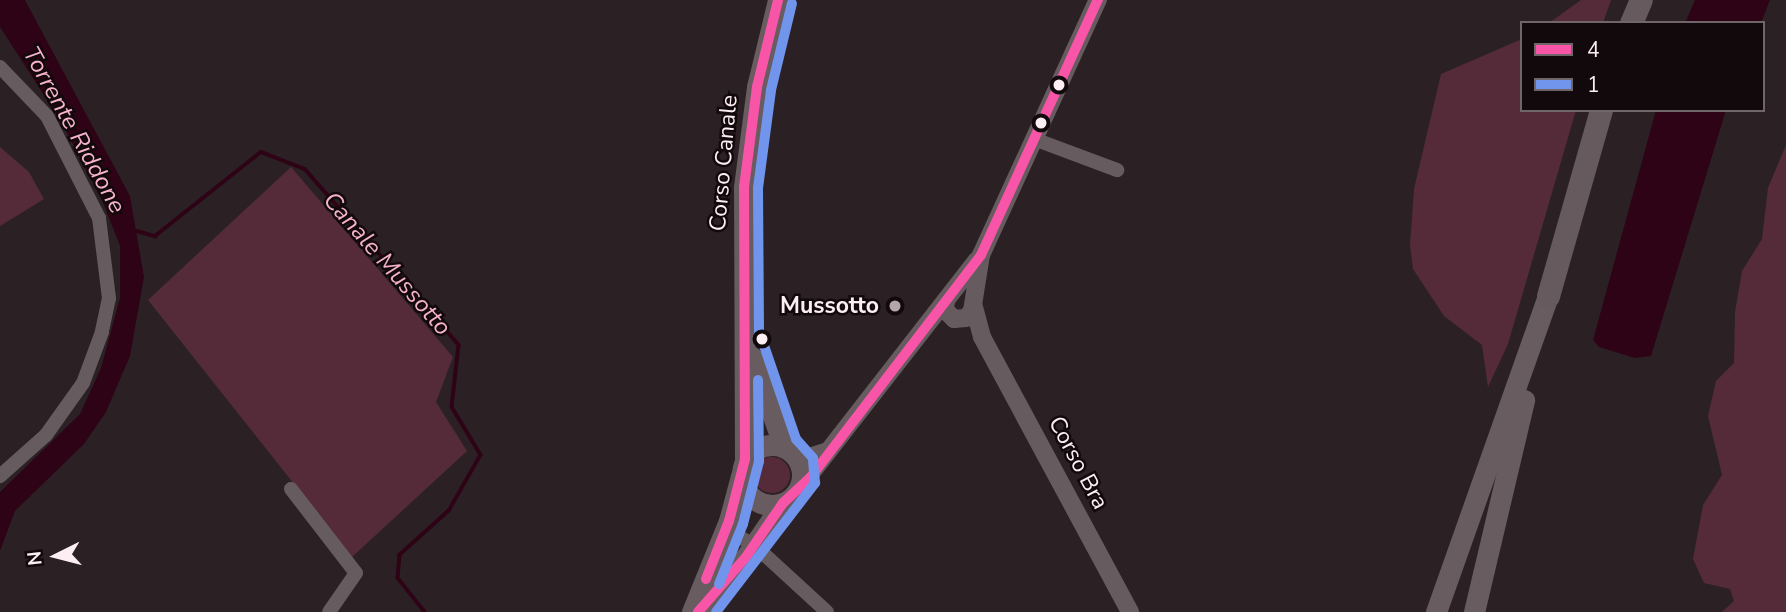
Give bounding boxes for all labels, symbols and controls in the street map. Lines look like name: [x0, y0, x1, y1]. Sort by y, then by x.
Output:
legend: [1520, 21, 1765, 112]
text: 4: [1587, 36, 1600, 64]
water label: Torrente Riddone: [16, 42, 132, 218]
text: 1: [1587, 71, 1600, 99]
unlabelled marker: [1052, 78, 1066, 92]
street label: Corso Canale: [704, 94, 744, 232]
unlabelled marker: [1034, 116, 1048, 130]
water label: Canale Mussotto: [317, 186, 457, 342]
place label: Mussotto: [780, 292, 879, 320]
marker: Mussotto: [885, 296, 905, 316]
unlabelled marker: [755, 332, 769, 346]
street label: Corso Bra: [1042, 412, 1114, 514]
north arrow: [21, 521, 91, 591]
text: N: [21, 550, 49, 567]

